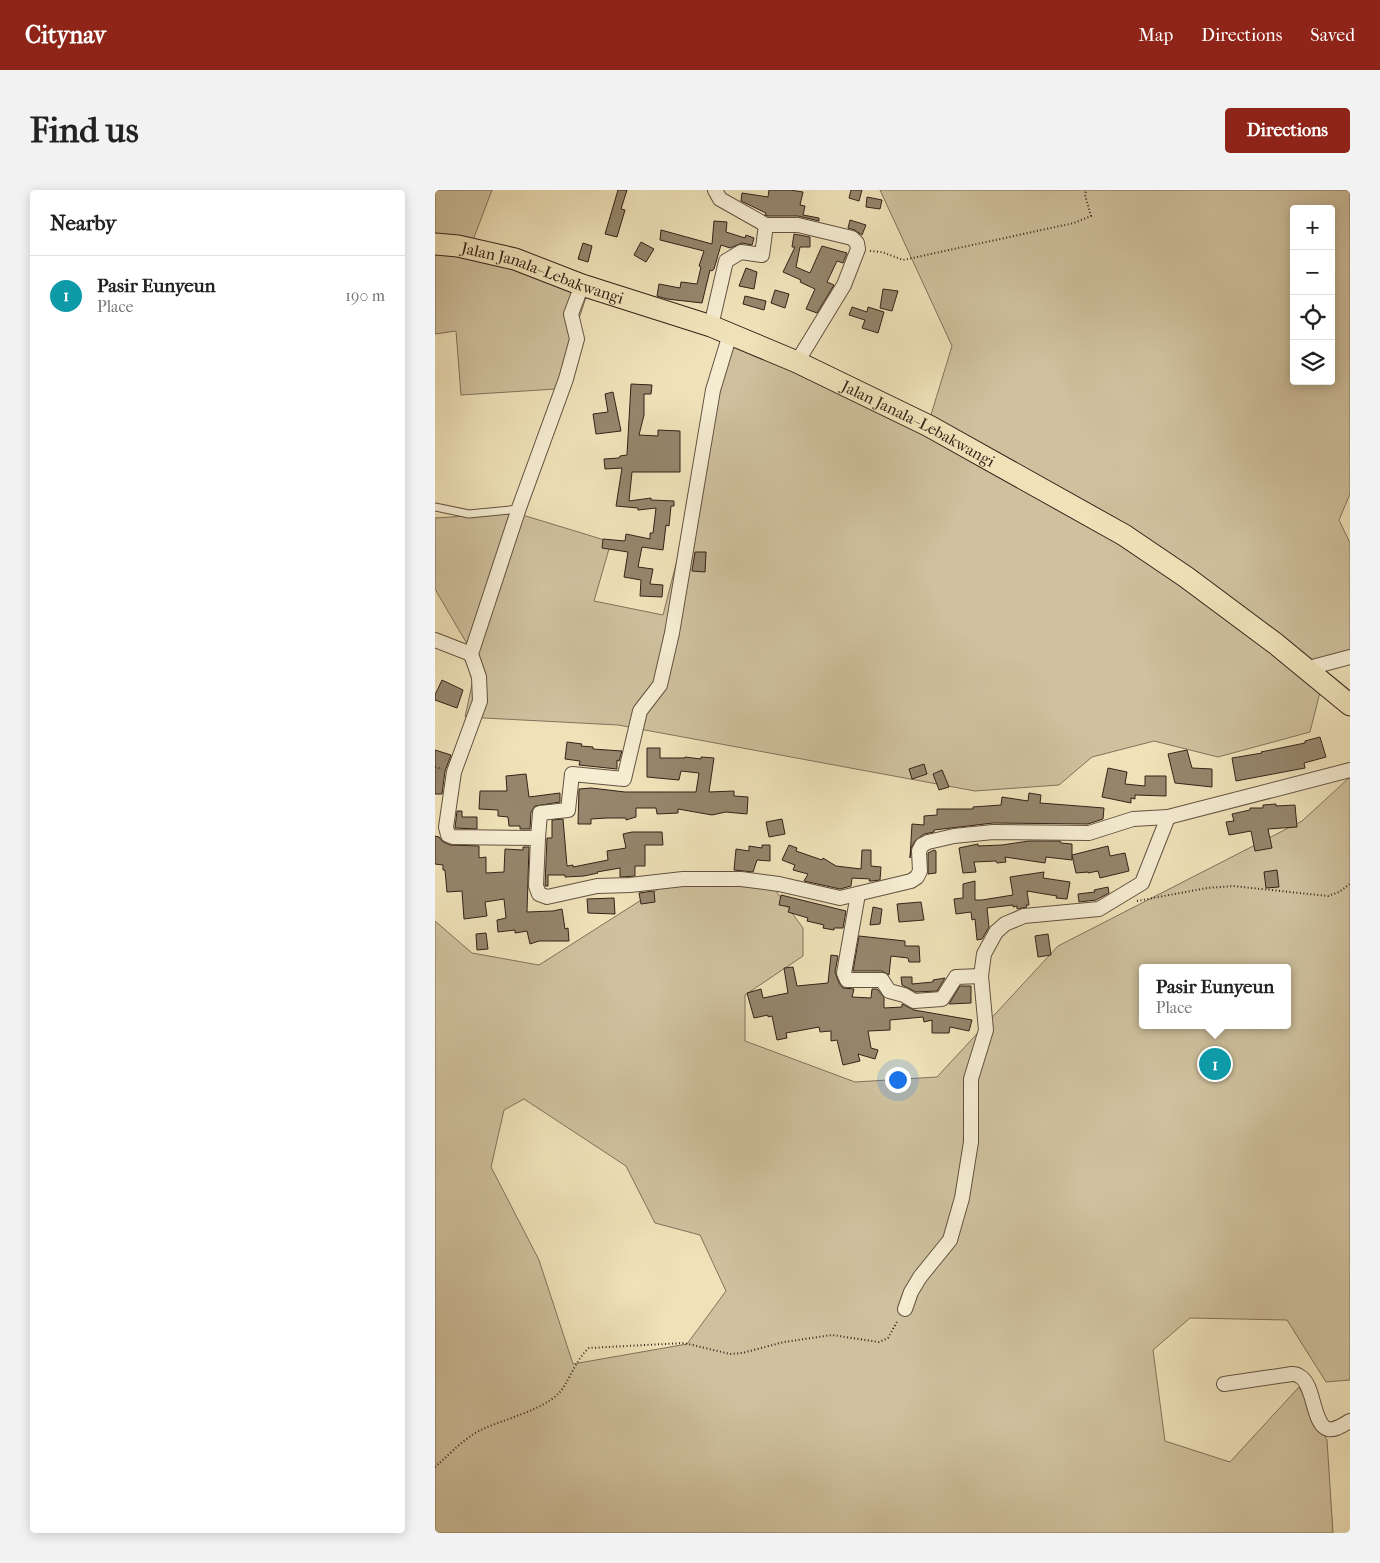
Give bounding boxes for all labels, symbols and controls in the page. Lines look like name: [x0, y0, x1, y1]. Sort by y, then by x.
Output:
text: Citynav: [25, 21, 106, 49]
text: Map: [1139, 25, 1173, 46]
text: Directions: [1201, 25, 1282, 46]
text: Saved: [1310, 25, 1355, 46]
button: Directions: [1225, 108, 1350, 153]
text: Find us: [30, 110, 139, 151]
map controls: [1290, 205, 1335, 385]
button: +: [1290, 205, 1335, 250]
text: Nearby: [50, 211, 116, 235]
street label: Jalan Janala–Lebakwangi: [458, 237, 627, 307]
button: −: [1290, 250, 1335, 295]
text: Pasir Eunyeun: [97, 275, 215, 297]
text: 1: [63, 286, 69, 305]
text: 190 m: [345, 286, 385, 305]
button: locate: [1290, 295, 1335, 340]
text: Place: [97, 297, 133, 316]
button: layers: [1290, 340, 1335, 385]
street label: Jalan Janala–Lebakwangi: [837, 375, 999, 471]
popup: [1139, 964, 1291, 1029]
text: Pasir Eunyeun: [1156, 976, 1274, 998]
text: Place: [1156, 998, 1192, 1017]
pin: 1: [1199, 1045, 1231, 1083]
your location: [885, 1067, 911, 1093]

